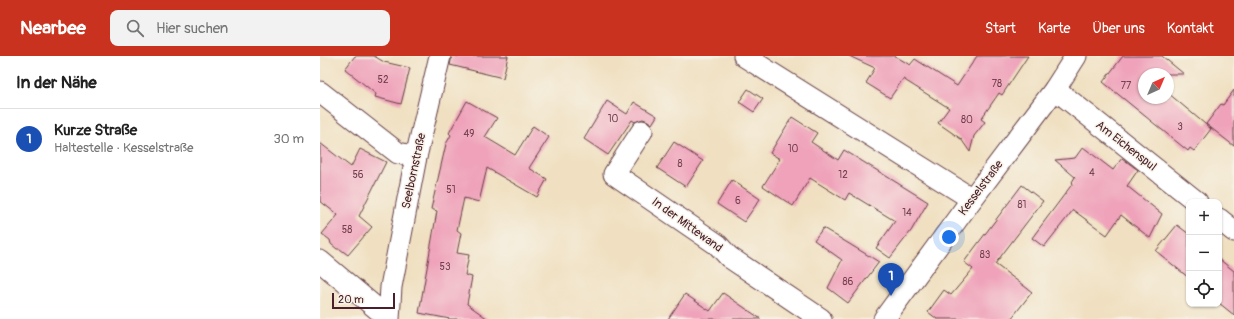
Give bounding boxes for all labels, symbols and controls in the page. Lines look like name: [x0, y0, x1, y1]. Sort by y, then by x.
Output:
search box: [110, 10, 390, 46]
text: Nearbee: [20, 16, 86, 40]
icon: search: [124, 17, 146, 39]
text: Hier suchen: [156, 19, 228, 38]
text: Start: [985, 20, 1016, 37]
text: Karte: [1038, 20, 1070, 37]
text: Über uns: [1092, 20, 1145, 37]
text: Kontakt: [1167, 20, 1214, 37]
north arrow: [1138, 68, 1174, 104]
text: In der Nähe: [16, 72, 97, 93]
house number: 52: [377, 74, 389, 86]
house number: 78: [992, 78, 1002, 90]
house number: 77: [1121, 80, 1132, 92]
house number: 10: [608, 113, 619, 125]
house number: 80: [961, 114, 973, 126]
street label: Am Eichenspul: [1093, 118, 1160, 174]
text: Kurze Straße: [54, 121, 137, 140]
house number: 3: [1177, 121, 1183, 133]
house number: 49: [464, 128, 474, 140]
text: 1: [26, 131, 32, 147]
text: 30 m: [274, 131, 304, 147]
street label: Seelbornstraße: [399, 132, 429, 210]
text: Haltestelle · Kesselstraße: [54, 140, 194, 156]
house number: 10: [788, 143, 799, 155]
street label: Kesselstraße: [955, 157, 1007, 219]
house number: 8: [677, 158, 683, 170]
house number: 4: [1089, 167, 1095, 179]
house number: 56: [352, 169, 364, 181]
house number: 12: [838, 169, 848, 181]
house number: 51: [446, 184, 456, 196]
street label: In der Mittewand: [649, 194, 725, 256]
house number: 6: [735, 195, 741, 207]
house number: 81: [1018, 199, 1027, 211]
map controls: [1186, 199, 1222, 307]
button: +: [1186, 199, 1222, 235]
house number: 14: [902, 207, 912, 219]
house number: 58: [342, 224, 352, 236]
your location: [939, 227, 959, 247]
button: −: [1186, 235, 1222, 271]
house number: 83: [980, 249, 991, 261]
house number: 53: [440, 261, 451, 273]
pin: 1: [878, 263, 904, 296]
button: locate: [1186, 271, 1222, 307]
house number: 86: [843, 276, 854, 288]
scale bar: [332, 291, 395, 310]
text: 20 m: [338, 293, 364, 306]

